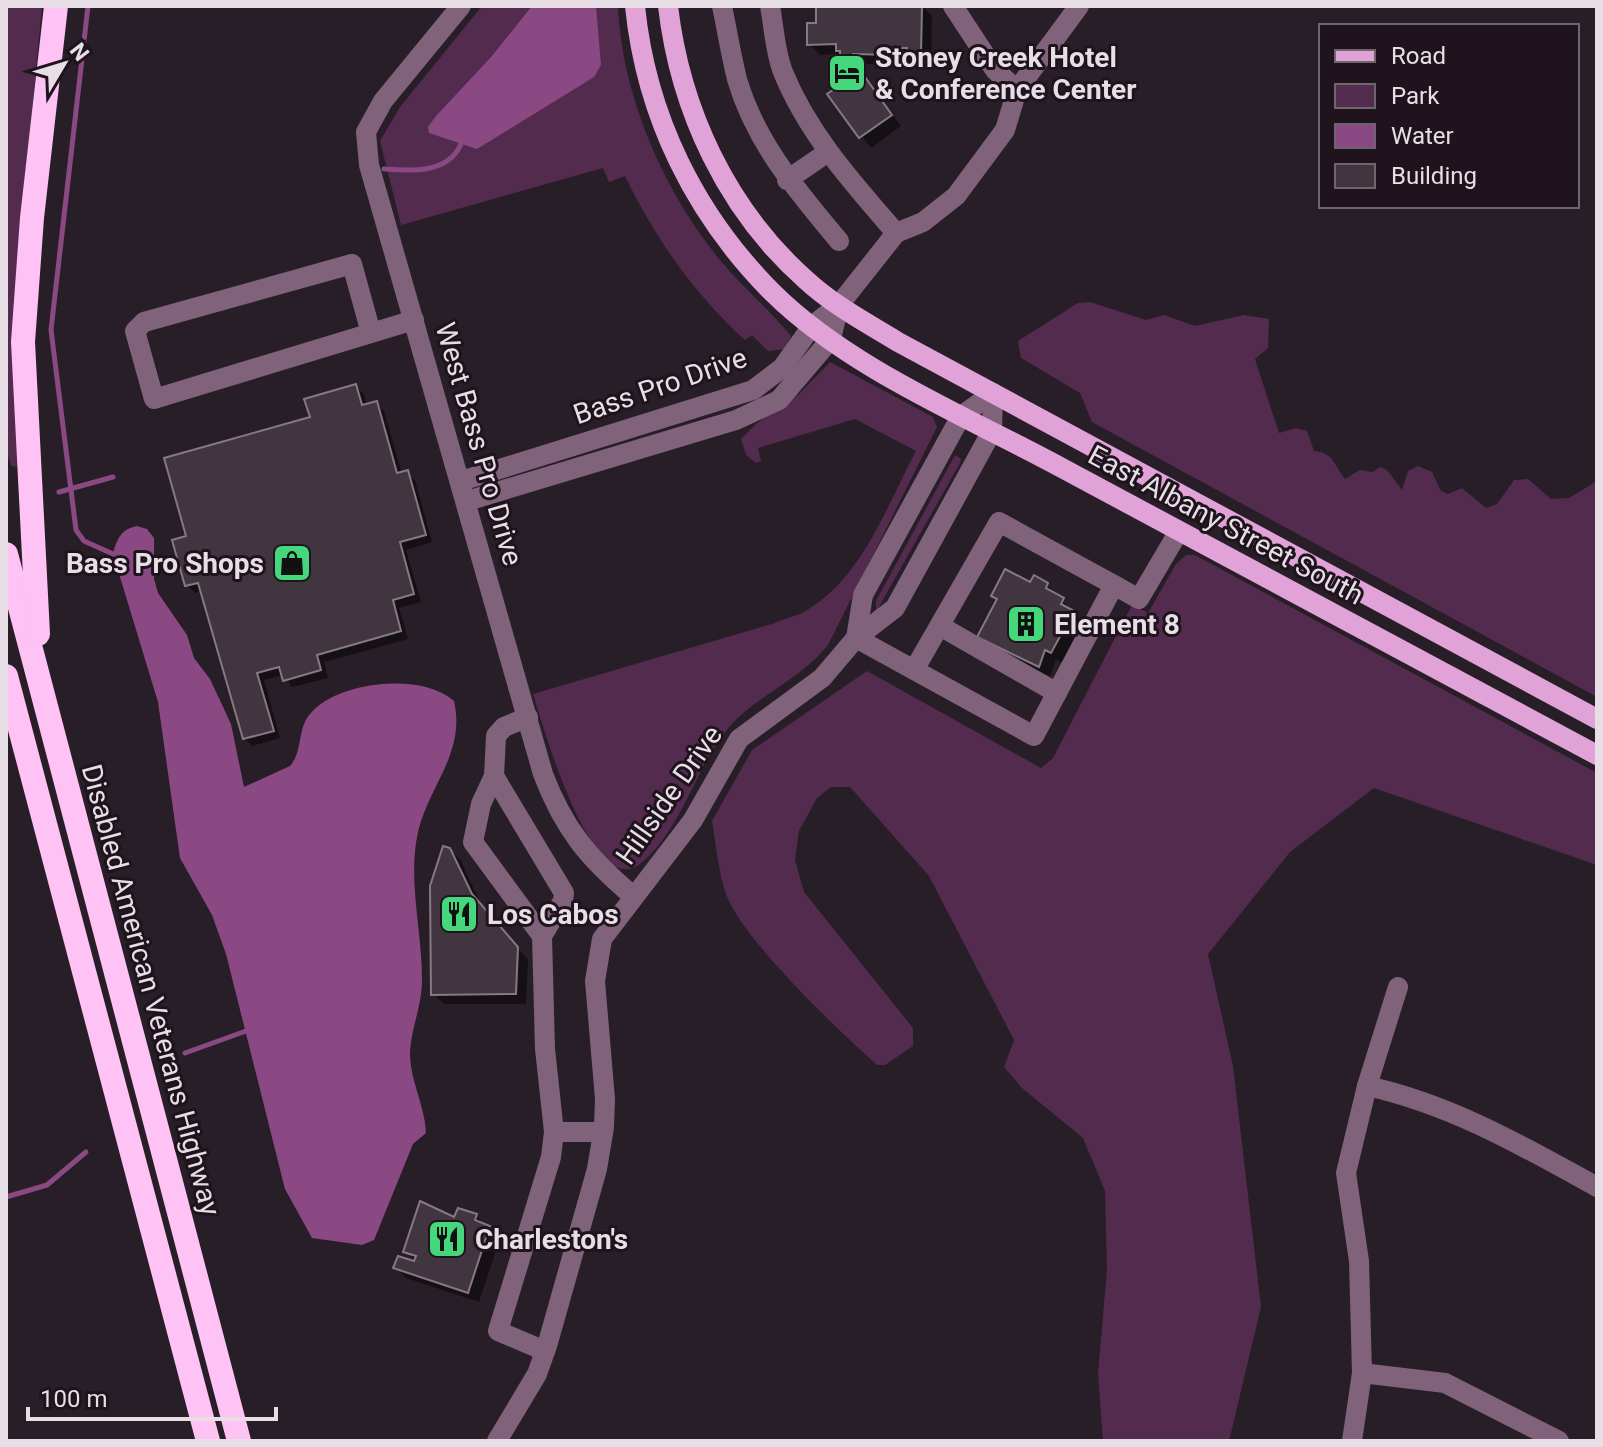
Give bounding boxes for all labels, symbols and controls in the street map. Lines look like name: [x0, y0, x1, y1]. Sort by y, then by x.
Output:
north arrow: [24, 24, 104, 104]
legend: [1319, 24, 1579, 208]
text: N: [65, 38, 94, 66]
place label: Stoney Creek Hotel & Conference Center: [875, 41, 1136, 106]
text: Road: [1391, 42, 1446, 70]
hotel icon: Stoney Creek Hotel & Conference Center: [826, 52, 868, 94]
text: Park: [1391, 82, 1440, 110]
text: Water: [1391, 122, 1454, 150]
text: Building: [1391, 162, 1477, 190]
street label: West Bass Pro Drive: [429, 319, 529, 569]
street label: Bass Pro Drive: [569, 341, 751, 431]
street label: East Albany Street South: [1083, 438, 1369, 612]
shop icon: Bass Pro Shops: [271, 542, 313, 584]
place label: Bass Pro Shops: [66, 547, 264, 580]
building icon: Element 8: [1005, 603, 1047, 645]
place label: Element 8: [1054, 608, 1180, 641]
street label: Hillside Drive: [609, 719, 729, 871]
street label: Disabled American Veterans Highway: [75, 761, 227, 1219]
restaurant icon: Los Cabos: [438, 893, 480, 935]
place label: Los Cabos: [487, 898, 619, 931]
restaurant icon: Charleston's: [426, 1218, 468, 1260]
place label: Charleston's: [475, 1223, 628, 1256]
scale bar: [28, 1371, 276, 1421]
text: 100 m: [40, 1385, 107, 1413]

